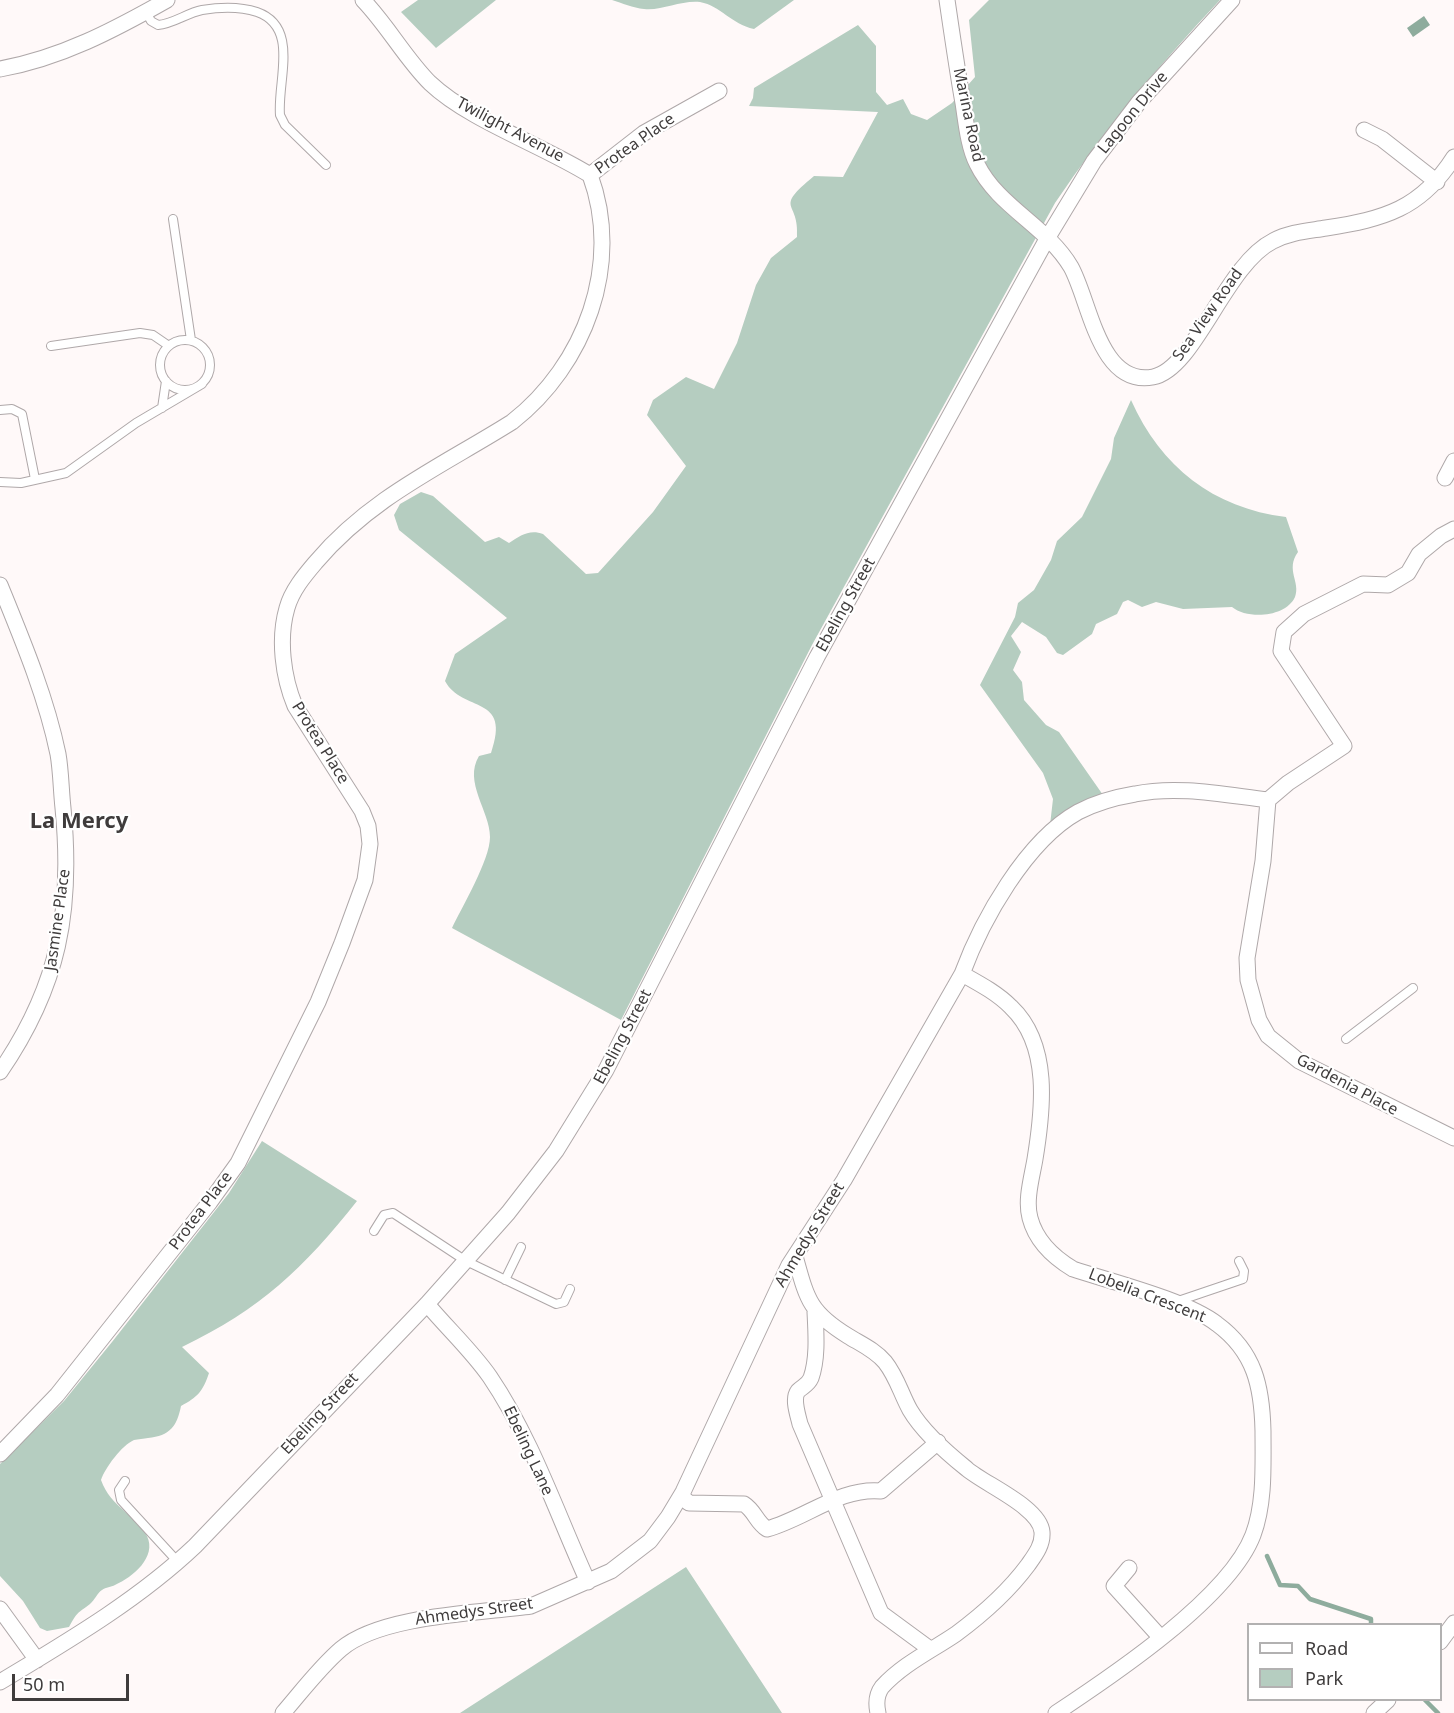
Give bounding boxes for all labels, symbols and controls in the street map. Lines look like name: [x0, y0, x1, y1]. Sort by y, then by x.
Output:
street label: Marina Road: [949, 66, 987, 164]
street label: Lagoon Drive: [1094, 68, 1172, 158]
street label: Twilight Avenue: [453, 94, 567, 166]
street label: Protea Place: [591, 109, 679, 179]
street label: Sea View Road: [1169, 265, 1247, 365]
street label: Ebeling Street: [812, 555, 880, 655]
street label: Protea Place: [287, 698, 353, 788]
district label: La Mercy: [30, 809, 128, 835]
street label: Jasmine Place: [41, 868, 75, 972]
street label: Ebeling Street: [590, 986, 656, 1088]
street label: Gardenia Place: [1293, 1050, 1401, 1120]
street label: Protea Place: [165, 1168, 237, 1254]
street label: Ahmedys Street: [771, 1179, 849, 1291]
street label: Lobelia Crescent: [1086, 1265, 1208, 1327]
street label: Ebeling Street: [277, 1369, 363, 1459]
street label: Ebeling Lane: [499, 1403, 557, 1499]
street label: Ahmedys Street: [414, 1594, 534, 1630]
legend: [1247, 1623, 1442, 1701]
text: Road: [1305, 1636, 1348, 1660]
scale bar: [15, 1662, 132, 1700]
text: Park: [1305, 1666, 1343, 1690]
text: 50 m: [23, 1672, 65, 1696]

